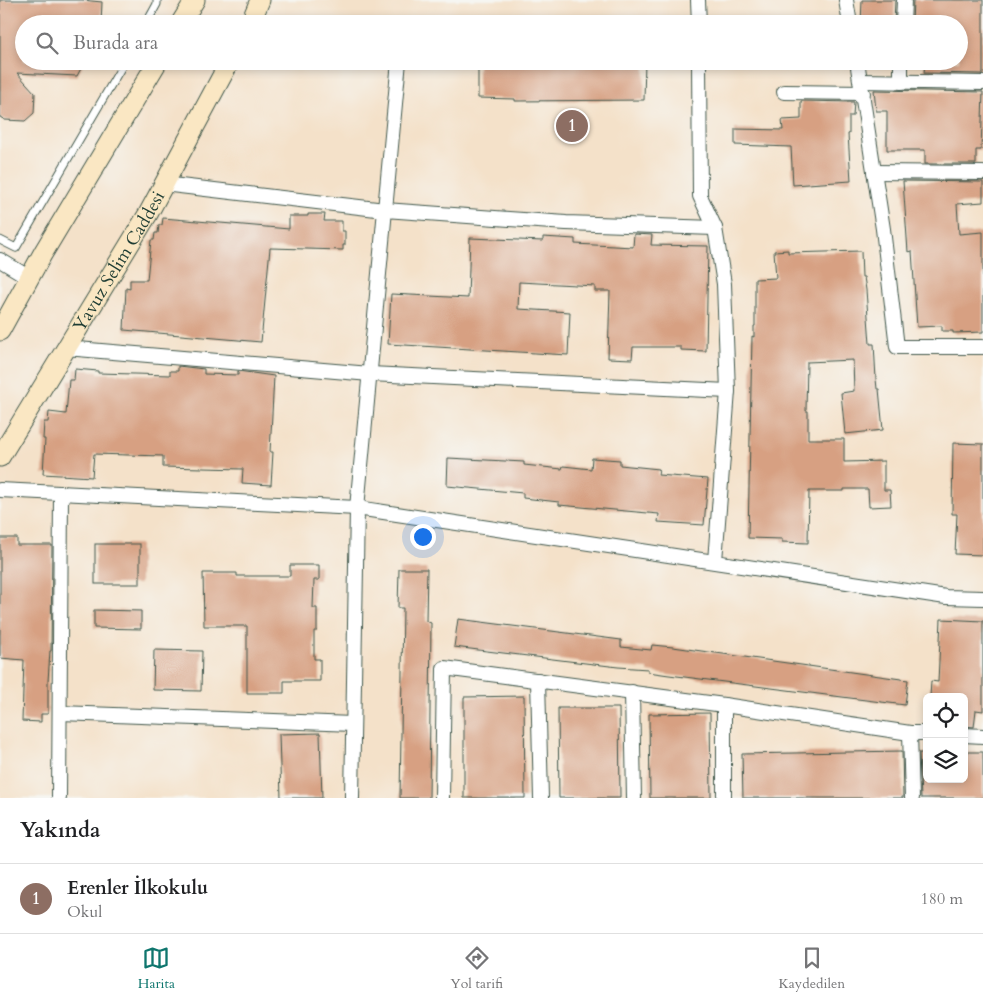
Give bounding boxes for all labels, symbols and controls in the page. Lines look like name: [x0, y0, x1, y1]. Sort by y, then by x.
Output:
search box: [15, 15, 968, 70]
icon: search: [33, 29, 61, 57]
text: Burada ara: [73, 30, 158, 56]
pin: 1: [556, 107, 588, 145]
street label: Yavuz Selim Caddesi: [67, 187, 171, 337]
your location: [410, 524, 436, 550]
map controls: [923, 693, 968, 783]
button: locate: [923, 693, 968, 738]
button: layers: [923, 738, 968, 783]
text: Yakında: [20, 816, 100, 845]
text: Erenler İlkokulu: [67, 875, 208, 901]
text: 1: [32, 888, 40, 910]
text: 180 m: [921, 888, 963, 910]
text: Okul: [67, 901, 102, 923]
tab: Harita: [138, 944, 175, 993]
tab: Yol tarifi: [450, 944, 503, 993]
tab: Kaydedilen: [778, 944, 845, 993]

